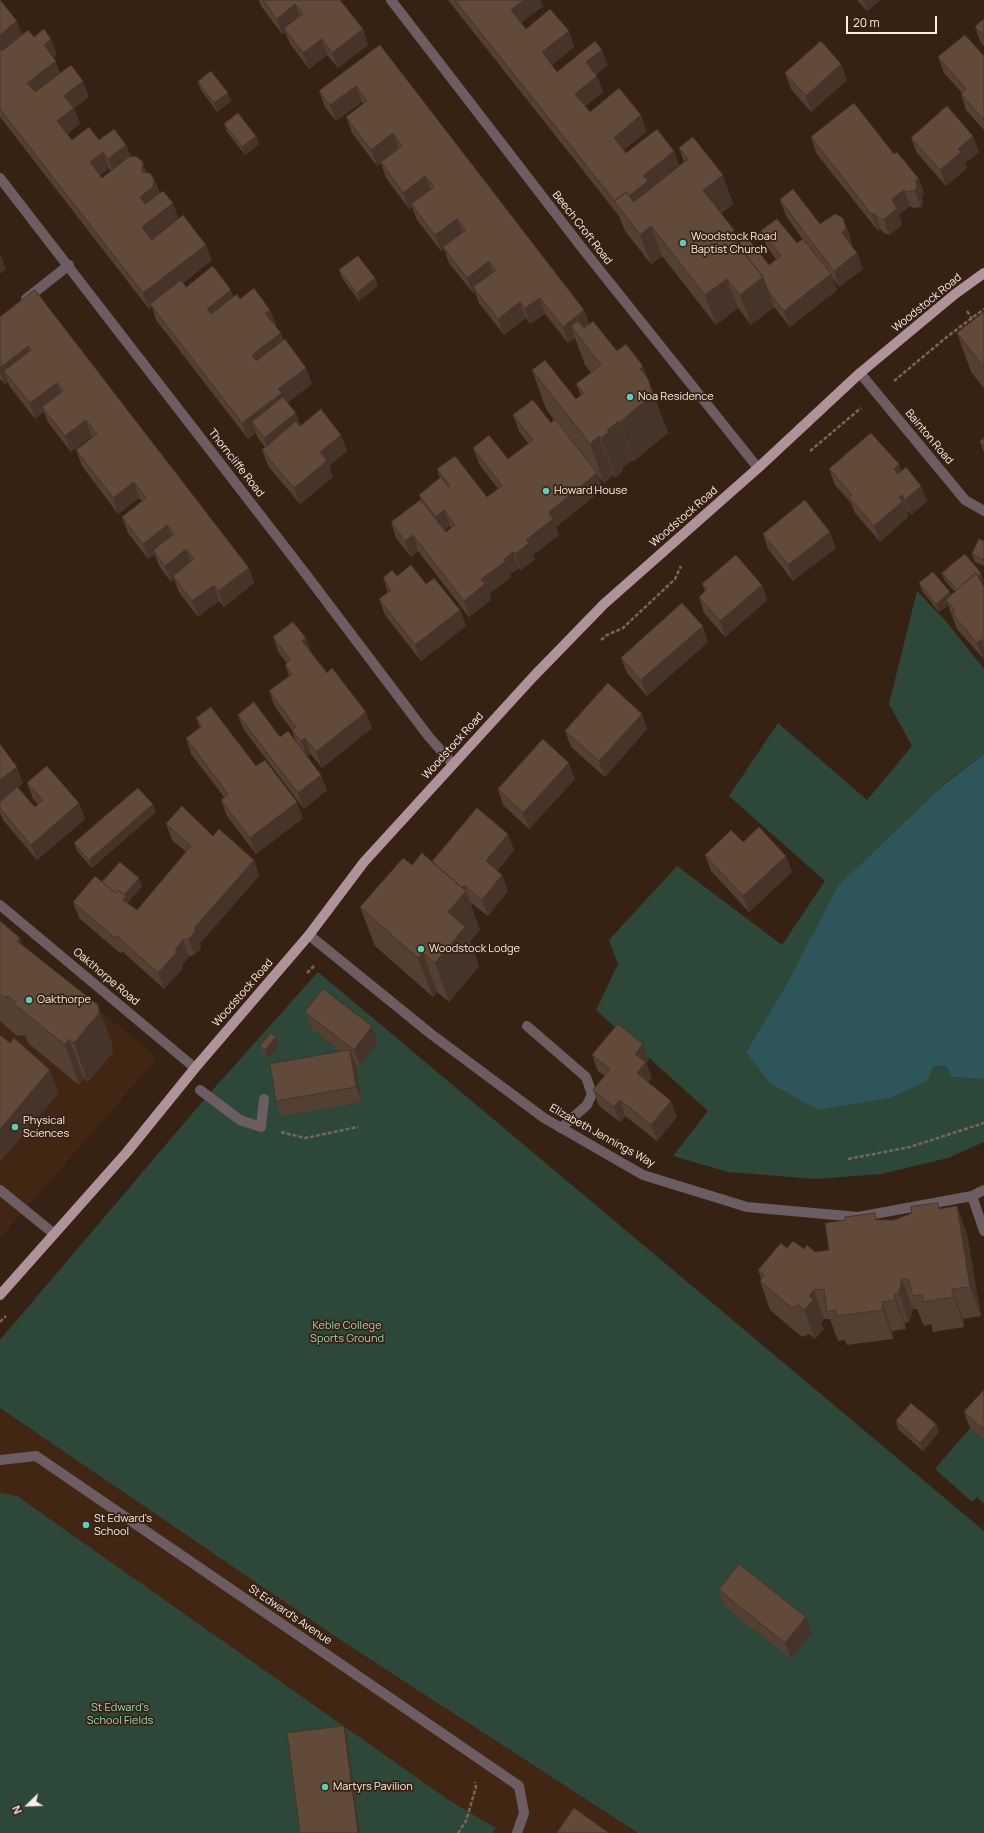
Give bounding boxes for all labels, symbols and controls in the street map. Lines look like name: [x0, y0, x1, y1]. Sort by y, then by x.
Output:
scale bar: [848, 8, 939, 34]
text: 20 m: [853, 14, 880, 31]
street label: Beech Croft Road: [549, 189, 615, 267]
place label: Woodstock Road Baptist Church: [691, 230, 776, 256]
marker: Woodstock Road Baptist Church: [678, 238, 688, 248]
street label: Woodstock Road: [890, 271, 964, 335]
place label: Noa Residence: [638, 390, 714, 404]
marker: Noa Residence: [625, 392, 635, 402]
street label: Bainton Road: [902, 407, 956, 467]
street label: Thorncliffe Road: [205, 426, 267, 500]
place label: Howard House: [554, 484, 627, 498]
street label: Woodstock Road: [647, 484, 721, 550]
marker: Howard House: [541, 486, 551, 496]
street label: Woodstock Road: [420, 710, 486, 782]
place label: Woodstock Lodge: [429, 942, 520, 956]
marker: Woodstock Lodge: [416, 944, 426, 954]
street label: Oakthorpe Road: [70, 946, 142, 1008]
street label: Woodstock Road: [210, 956, 276, 1030]
place label: Oakthorpe: [37, 993, 91, 1007]
marker: Oakthorpe: [24, 995, 34, 1005]
street label: Elizabeth Jennings Way: [547, 1102, 657, 1170]
place label: Physical Sciences: [23, 1114, 69, 1140]
marker: Physical Sciences: [10, 1122, 20, 1132]
park label: Keble College Sports Ground: [310, 1319, 384, 1345]
place label: St Edward's School: [94, 1512, 152, 1538]
marker: St Edward's School: [81, 1520, 91, 1530]
street label: St Edward's Avenue: [246, 1582, 334, 1648]
park label: St Edward's School Fields: [87, 1701, 153, 1727]
place label: Martyrs Pavilion: [333, 1780, 413, 1794]
marker: Martyrs Pavilion: [320, 1782, 330, 1792]
north arrow: [8, 1785, 48, 1825]
text: N: [8, 1803, 25, 1816]

